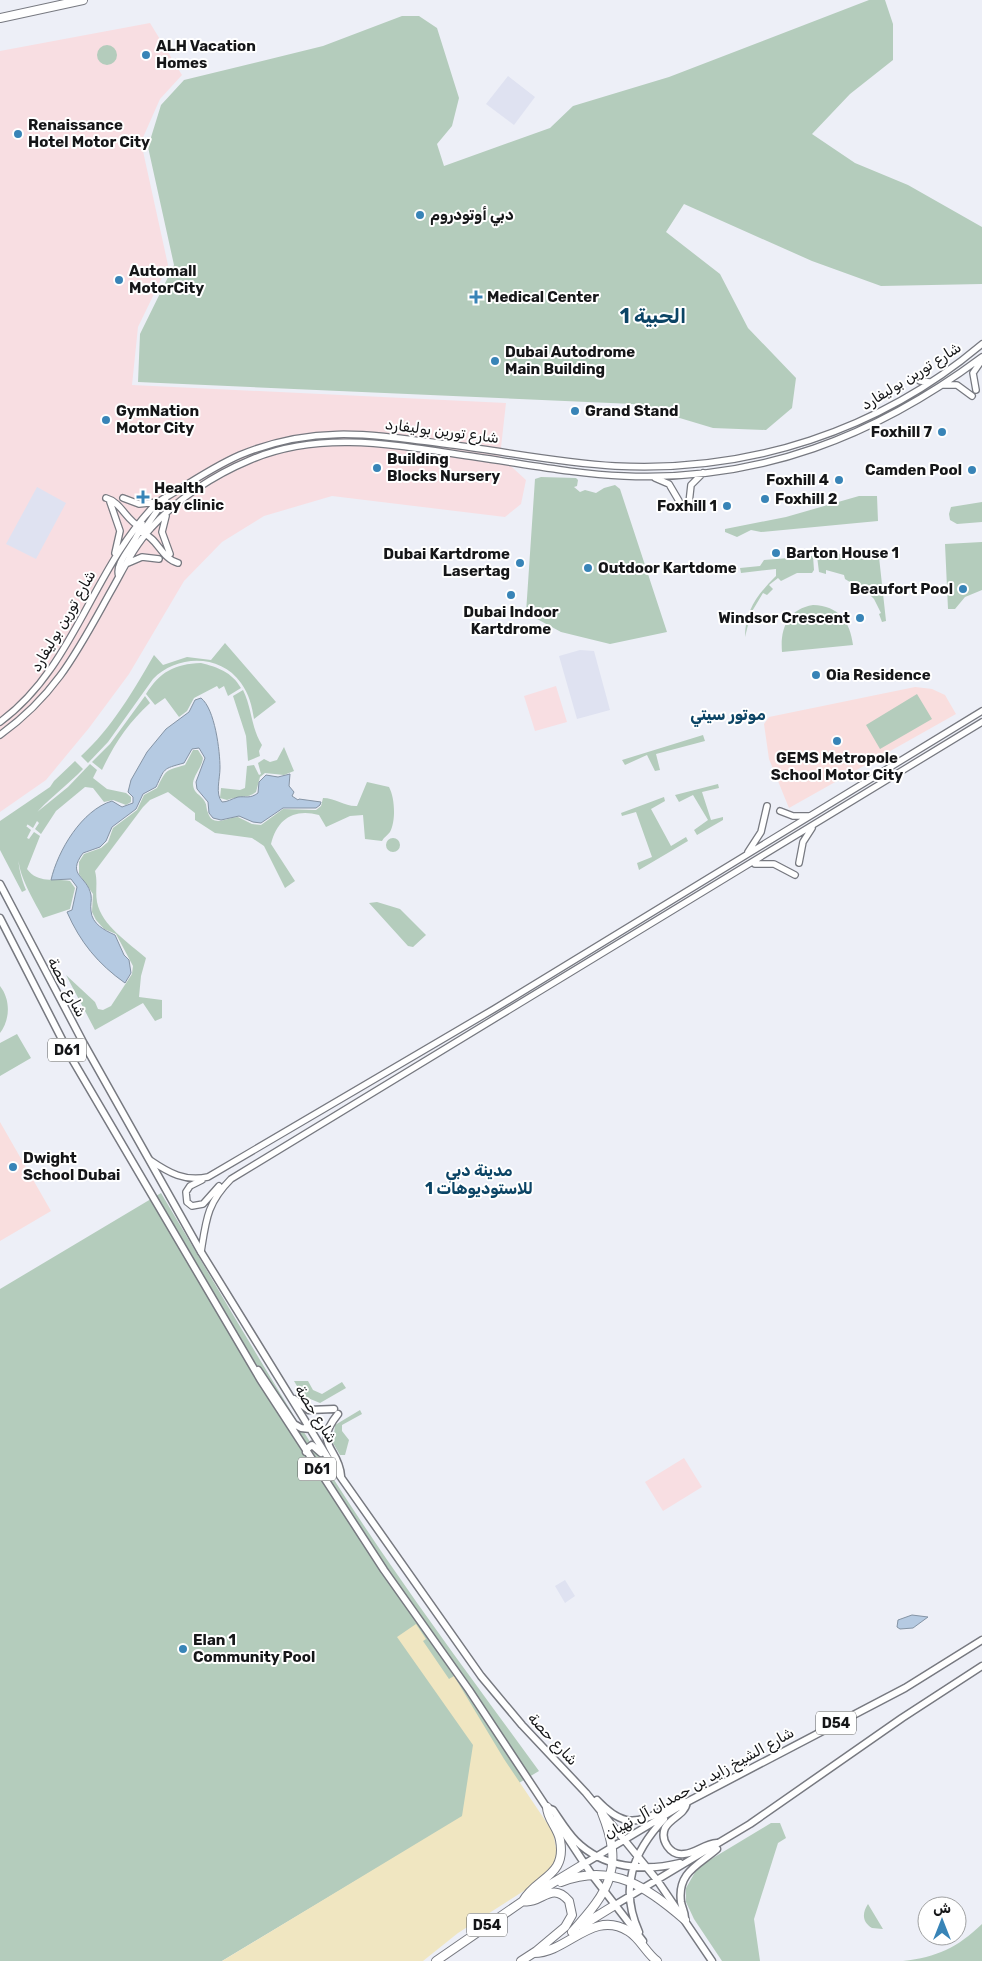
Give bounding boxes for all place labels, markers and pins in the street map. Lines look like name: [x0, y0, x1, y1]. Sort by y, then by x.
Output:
place label: ALH Vacation Homes: [156, 37, 256, 72]
marker: ALH Vacation Homes: [140, 49, 152, 61]
place label: Renaissance Hotel Motor City: [28, 116, 150, 151]
marker: Renaissance Hotel Motor City: [12, 128, 24, 140]
place label: دبي أوتودروم: [430, 206, 514, 227]
marker: دبي أوتودروم: [414, 209, 426, 221]
place label: Automall MotorCity: [129, 262, 204, 297]
marker: Automall MotorCity: [113, 274, 125, 286]
place label: Medical Center: [487, 288, 599, 306]
marker: Medical Center: [469, 290, 483, 304]
place label: Dubai Autodrome Main Building: [505, 343, 635, 378]
marker: Dubai Autodrome Main Building: [489, 355, 501, 367]
place label: GymNation Motor City: [116, 402, 199, 437]
place label: Grand Stand: [585, 402, 679, 420]
marker: Grand Stand: [569, 405, 581, 417]
marker: GymNation Motor City: [100, 414, 112, 426]
place label: Foxhill 7: [871, 423, 932, 441]
marker: Foxhill 7: [936, 426, 948, 438]
place label: Building Blocks Nursery: [387, 450, 500, 485]
place label: Camden Pool: [865, 461, 962, 479]
marker: Building Blocks Nursery: [371, 462, 383, 474]
marker: Camden Pool: [966, 464, 978, 476]
place label: Foxhill 4: [766, 471, 829, 489]
marker: Foxhill 4: [833, 474, 845, 486]
place label: Health bay clinic: [154, 479, 224, 514]
marker: Health bay clinic: [136, 490, 150, 504]
place label: Foxhill 2: [775, 490, 838, 508]
marker: Foxhill 2: [759, 493, 771, 505]
place label: Foxhill 1: [657, 497, 717, 515]
marker: Foxhill 1: [721, 500, 733, 512]
place label: Barton House 1: [786, 544, 899, 562]
place label: Dubai Kartdrome Lasertag: [383, 545, 510, 580]
marker: Barton House 1: [770, 547, 782, 559]
marker: Dubai Kartdrome Lasertag: [514, 557, 526, 569]
place label: Outdoor Kartdome: [598, 559, 737, 577]
marker: Outdoor Kartdome: [582, 562, 594, 574]
place label: Beaufort Pool: [850, 580, 953, 598]
marker: Beaufort Pool: [957, 583, 969, 595]
marker: Dubai Indoor Kartdrome: [505, 589, 517, 601]
place label: Dubai Indoor Kartdrome: [463, 603, 559, 638]
place label: Windsor Crescent: [718, 609, 850, 627]
marker: Windsor Crescent: [854, 612, 866, 624]
place label: Oia Residence: [826, 666, 931, 684]
marker: Oia Residence: [810, 669, 822, 681]
marker: GEMS Metropole School Motor City: [831, 735, 843, 747]
place label: GEMS Metropole School Motor City: [771, 749, 903, 784]
place label: Dwight School Dubai: [23, 1149, 120, 1184]
marker: Dwight School Dubai: [7, 1161, 19, 1173]
place label: Elan 1 Community Pool: [193, 1631, 315, 1666]
marker: Elan 1 Community Pool: [177, 1643, 189, 1655]

